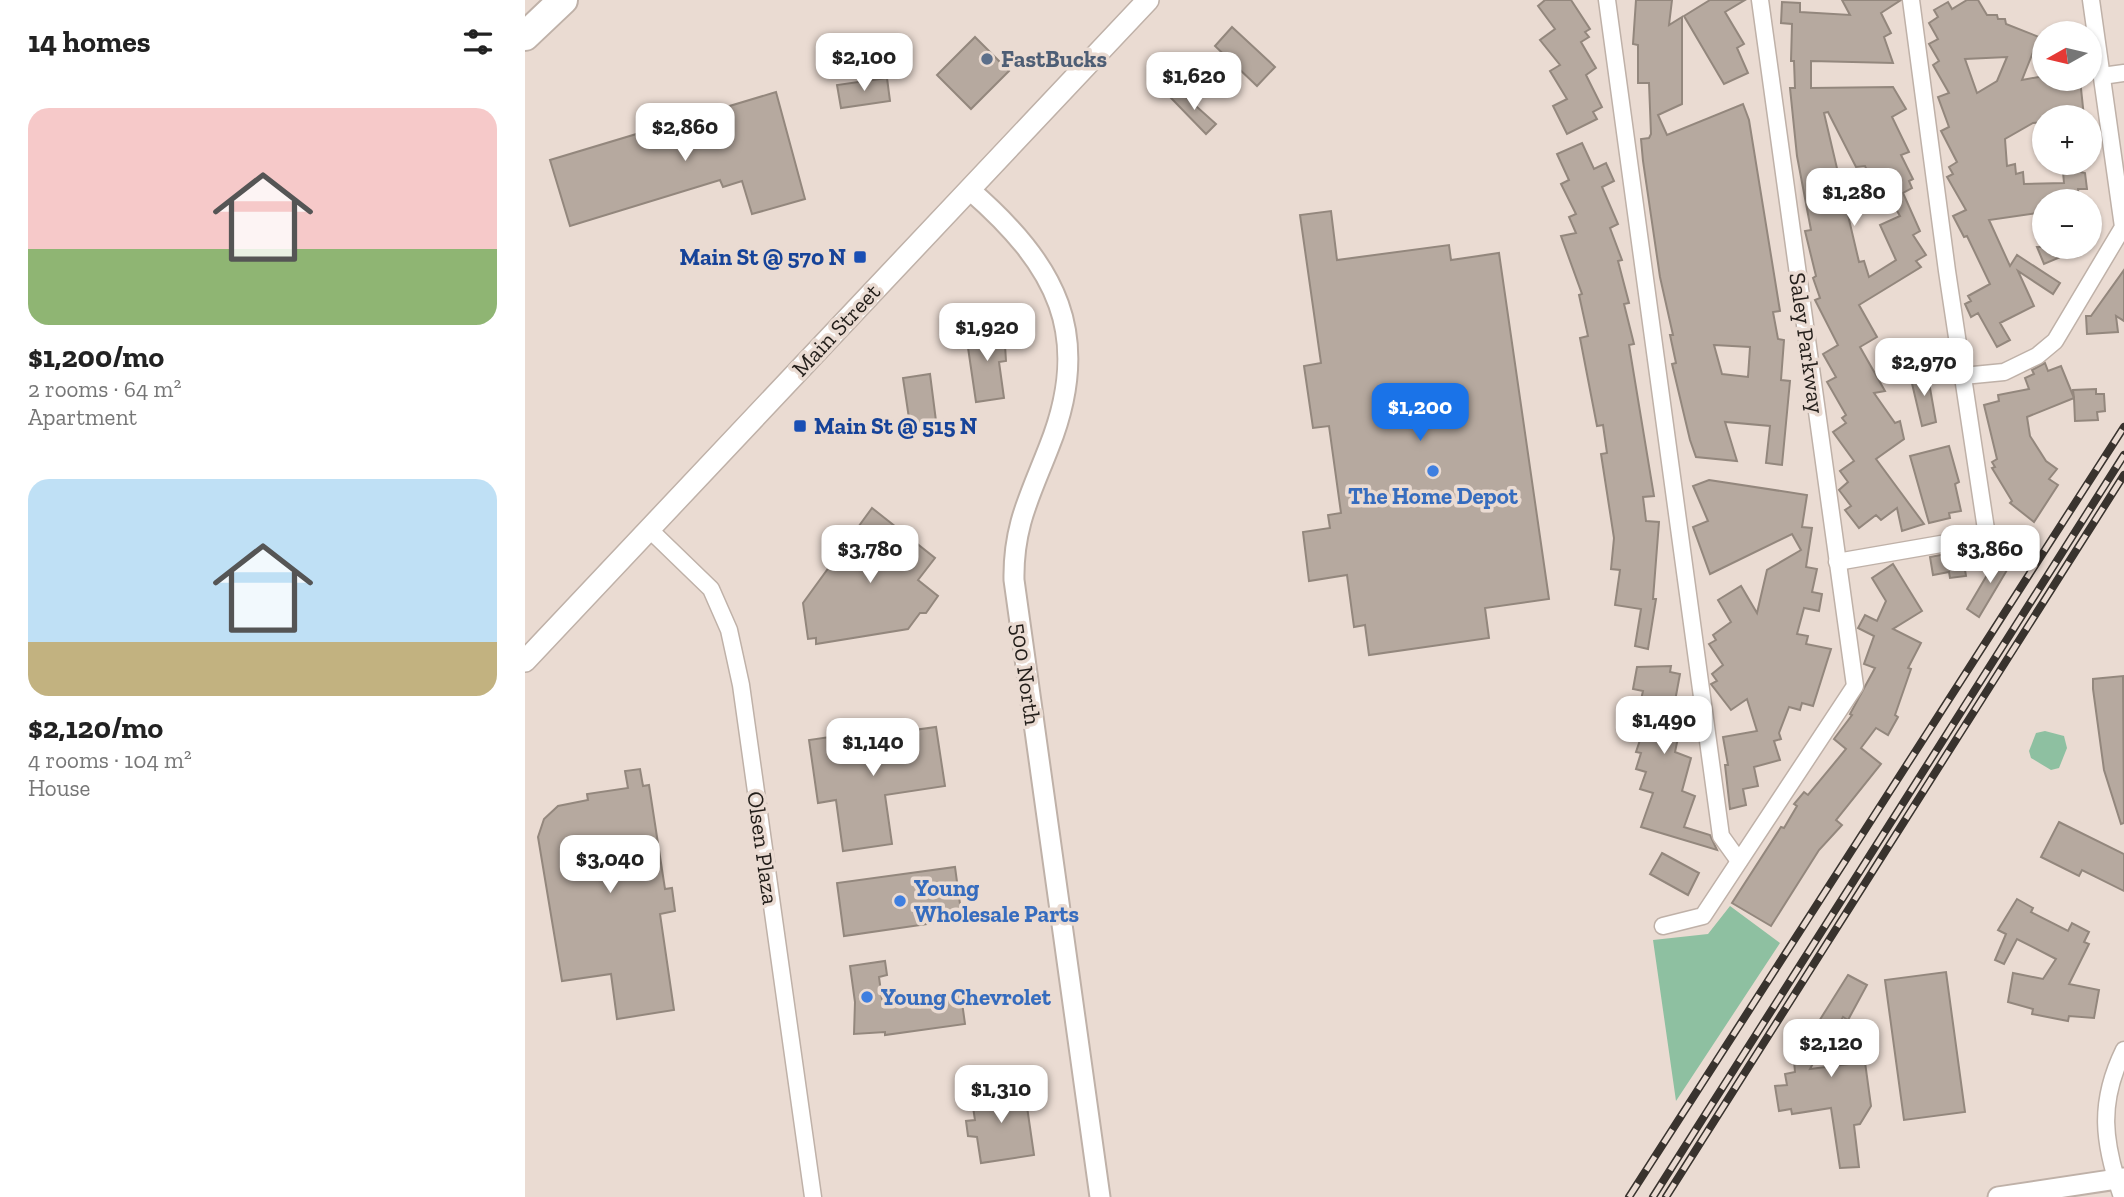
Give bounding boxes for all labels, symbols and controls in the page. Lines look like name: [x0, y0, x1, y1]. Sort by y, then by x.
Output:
north arrow: [2032, 21, 2102, 91]
map controls: [2032, 21, 2102, 259]
icon: filters: [459, 23, 497, 61]
text: 14 homes: [28, 24, 151, 60]
pin: $2,100: [807, 34, 921, 93]
text: $2,100: [832, 42, 896, 70]
place label: FastBucks: [1001, 45, 1107, 73]
marker: FastBucks: [979, 51, 995, 67]
pin: $1,620: [1137, 52, 1251, 112]
text: $1,620: [1162, 61, 1226, 89]
pin: $2,860: [628, 104, 742, 163]
button: +: [2032, 105, 2102, 175]
text: $2,860: [652, 112, 718, 140]
icon: home: [200, 154, 326, 280]
pin: $1,280: [1797, 168, 1911, 228]
text: $1,280: [1822, 177, 1886, 205]
button: −: [2032, 189, 2102, 259]
place label: Main St @ 570 N: [679, 243, 846, 271]
marker: Main St @ 570 N: [852, 249, 868, 265]
street label: Saley Parkway: [1783, 271, 1831, 415]
street label: Main Street: [786, 277, 886, 382]
pin: $1,920: [930, 304, 1044, 363]
text: $1,920: [955, 312, 1019, 340]
pin: $2,970: [1867, 338, 1981, 398]
text: $1,200/mo: [28, 339, 164, 375]
text: $2,970: [1891, 347, 1957, 375]
text: 2 rooms · 64 m²: [28, 375, 181, 403]
pin: $1,200: [1363, 384, 1477, 443]
text: $1,200: [1388, 392, 1452, 420]
text: Apartment: [28, 403, 137, 431]
place label: Main St @ 515 N: [814, 412, 977, 440]
marker: Main St @ 515 N: [792, 418, 808, 434]
marker: The Home Depot: [1425, 463, 1441, 479]
place label: The Home Depot: [1348, 482, 1519, 510]
icon: home: [200, 525, 326, 651]
pin: $3,780: [813, 526, 927, 585]
pin: $3,860: [1933, 526, 2047, 585]
text: $3,780: [837, 534, 903, 562]
text: $3,860: [1957, 534, 2023, 562]
street label: 500 North: [1005, 621, 1047, 727]
pin: $1,490: [1607, 696, 1721, 756]
text: $1,490: [1632, 705, 1696, 733]
text: $2,120/mo: [28, 710, 163, 746]
pin: $1,140: [816, 718, 930, 778]
text: $1,140: [842, 727, 904, 755]
text: 4 rooms · 104 m²: [28, 746, 192, 774]
text: House: [28, 774, 90, 802]
street label: Olsen Plaza: [741, 790, 785, 906]
pin: $3,040: [553, 836, 667, 895]
text: $3,040: [576, 844, 644, 872]
place label: Young Wholesale Parts: [914, 874, 1079, 928]
marker: Young Wholesale Parts: [892, 893, 908, 909]
place label: Young Chevrolet: [881, 983, 1052, 1011]
marker: Young Chevrolet: [859, 989, 875, 1005]
pin: $2,120: [1774, 1020, 1888, 1079]
text: $2,120: [1799, 1028, 1863, 1056]
pin: $1,310: [944, 1066, 1058, 1125]
text: $1,310: [971, 1074, 1031, 1102]

